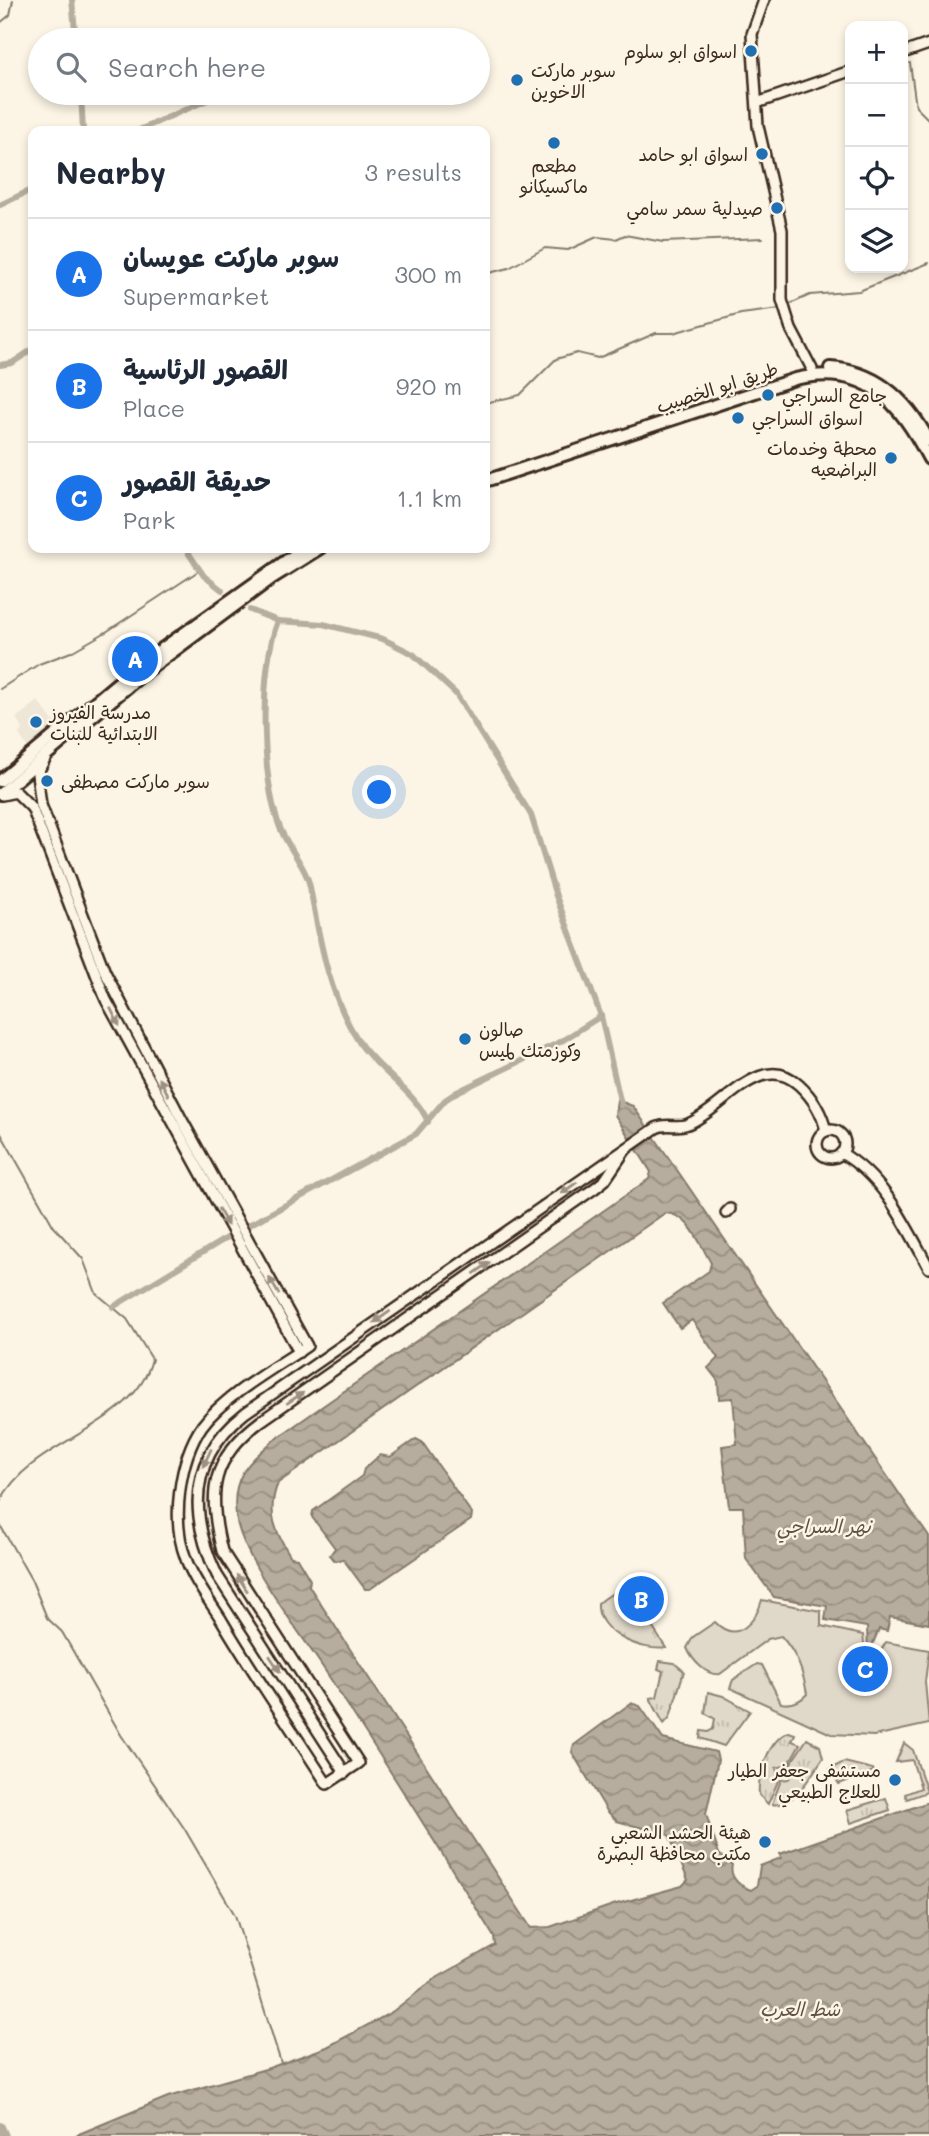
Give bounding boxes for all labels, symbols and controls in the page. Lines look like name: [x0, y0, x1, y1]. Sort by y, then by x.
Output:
map controls: [845, 21, 908, 273]
button: +: [845, 21, 908, 84]
search box: [28, 28, 490, 105]
place label: اسواق ابو سلوم: [624, 39, 737, 66]
marker: اسواق ابو سلوم: [743, 43, 759, 59]
icon: search: [52, 48, 90, 86]
text: Search here: [108, 50, 266, 84]
place label: سوبر ماركت الاخوين: [531, 58, 616, 103]
marker: سوبر ماركت الاخوين: [509, 72, 525, 88]
button: −: [845, 84, 908, 147]
marker: مطعم ماكسيكانو: [546, 135, 562, 151]
place label: اسواق ابو حامد: [638, 142, 748, 166]
marker: اسواق ابو حامد: [754, 146, 770, 162]
button: locate: [845, 147, 908, 210]
text: Nearby: [56, 152, 166, 192]
place label: مطعم ماكسيكانو: [519, 153, 588, 198]
text: 3 results: [365, 157, 462, 187]
place label: صيدلية سمر سامي: [626, 196, 763, 225]
marker: صيدلية سمر سامي: [769, 200, 785, 216]
button: layers: [845, 210, 908, 273]
text: سوبر ماركت عويسان: [123, 240, 339, 274]
text: A: [71, 259, 87, 289]
text: 300 m: [394, 259, 462, 289]
text: Supermarket: [123, 281, 269, 311]
text: القصور الرئاسية: [123, 352, 288, 386]
street label: طريق ابو الخصيب: [653, 356, 781, 418]
text: B: [71, 371, 87, 401]
text: 920 m: [396, 371, 462, 401]
place label: جامع السراجي: [782, 383, 887, 412]
marker: جامع السراجي: [760, 387, 776, 403]
text: Place: [123, 393, 185, 423]
place label: اسواق السراجي: [752, 406, 863, 435]
marker: اسواق السراجي: [730, 410, 746, 426]
place label: محطة وخدمات البراضعيه: [767, 436, 877, 481]
marker: محطة وخدمات البراضعيه: [883, 450, 899, 466]
text: حديقة القصور: [123, 464, 271, 498]
text: C: [70, 483, 88, 513]
text: 1.1 km: [397, 483, 462, 513]
text: Park: [123, 505, 175, 535]
pin: A: [112, 633, 158, 685]
place label: مدرسة الفيروز الابتدائية للبنات: [48, 700, 158, 745]
marker: مدرسة الفيروز الابتدائية للبنات: [28, 714, 44, 730]
place label: سوبر ماركت مصطفى: [61, 769, 210, 793]
marker: سوبر ماركت مصطفى: [39, 773, 55, 789]
your location: [362, 775, 396, 809]
one-way arrow: [108, 1007, 120, 1027]
place label: صالون وكوزمتك لميس: [479, 1017, 581, 1063]
marker: صالون وكوزمتك لميس: [457, 1031, 473, 1047]
one-way arrow: [158, 1077, 170, 1097]
one-way arrow: [560, 1181, 578, 1195]
one-way arrow: [217, 1207, 229, 1226]
one-way arrow: [473, 1261, 491, 1275]
one-way arrow: [268, 1277, 281, 1296]
one-way arrow: [373, 1310, 391, 1324]
one-way arrow: [285, 1391, 305, 1404]
one-way arrow: [201, 1448, 213, 1468]
water label: نهر السراجي: [777, 1513, 873, 1543]
one-way arrow: [236, 1573, 249, 1592]
pin: B: [618, 1573, 664, 1625]
pin: C: [842, 1643, 888, 1695]
one-way arrow: [268, 1654, 281, 1674]
place label: مستشفى جعفر الطيار للعلاج الطبيعي: [726, 1758, 881, 1808]
marker: مستشفى جعفر الطيار للعلاج الطبيعي: [887, 1772, 903, 1788]
place label: هيئة الحشد الشعبي مكتب محافظة البصرة: [597, 1820, 751, 1865]
marker: هيئة الحشد الشعبي مكتب محافظة البصرة: [757, 1834, 773, 1850]
water label: شط العرب: [760, 1996, 840, 2022]

